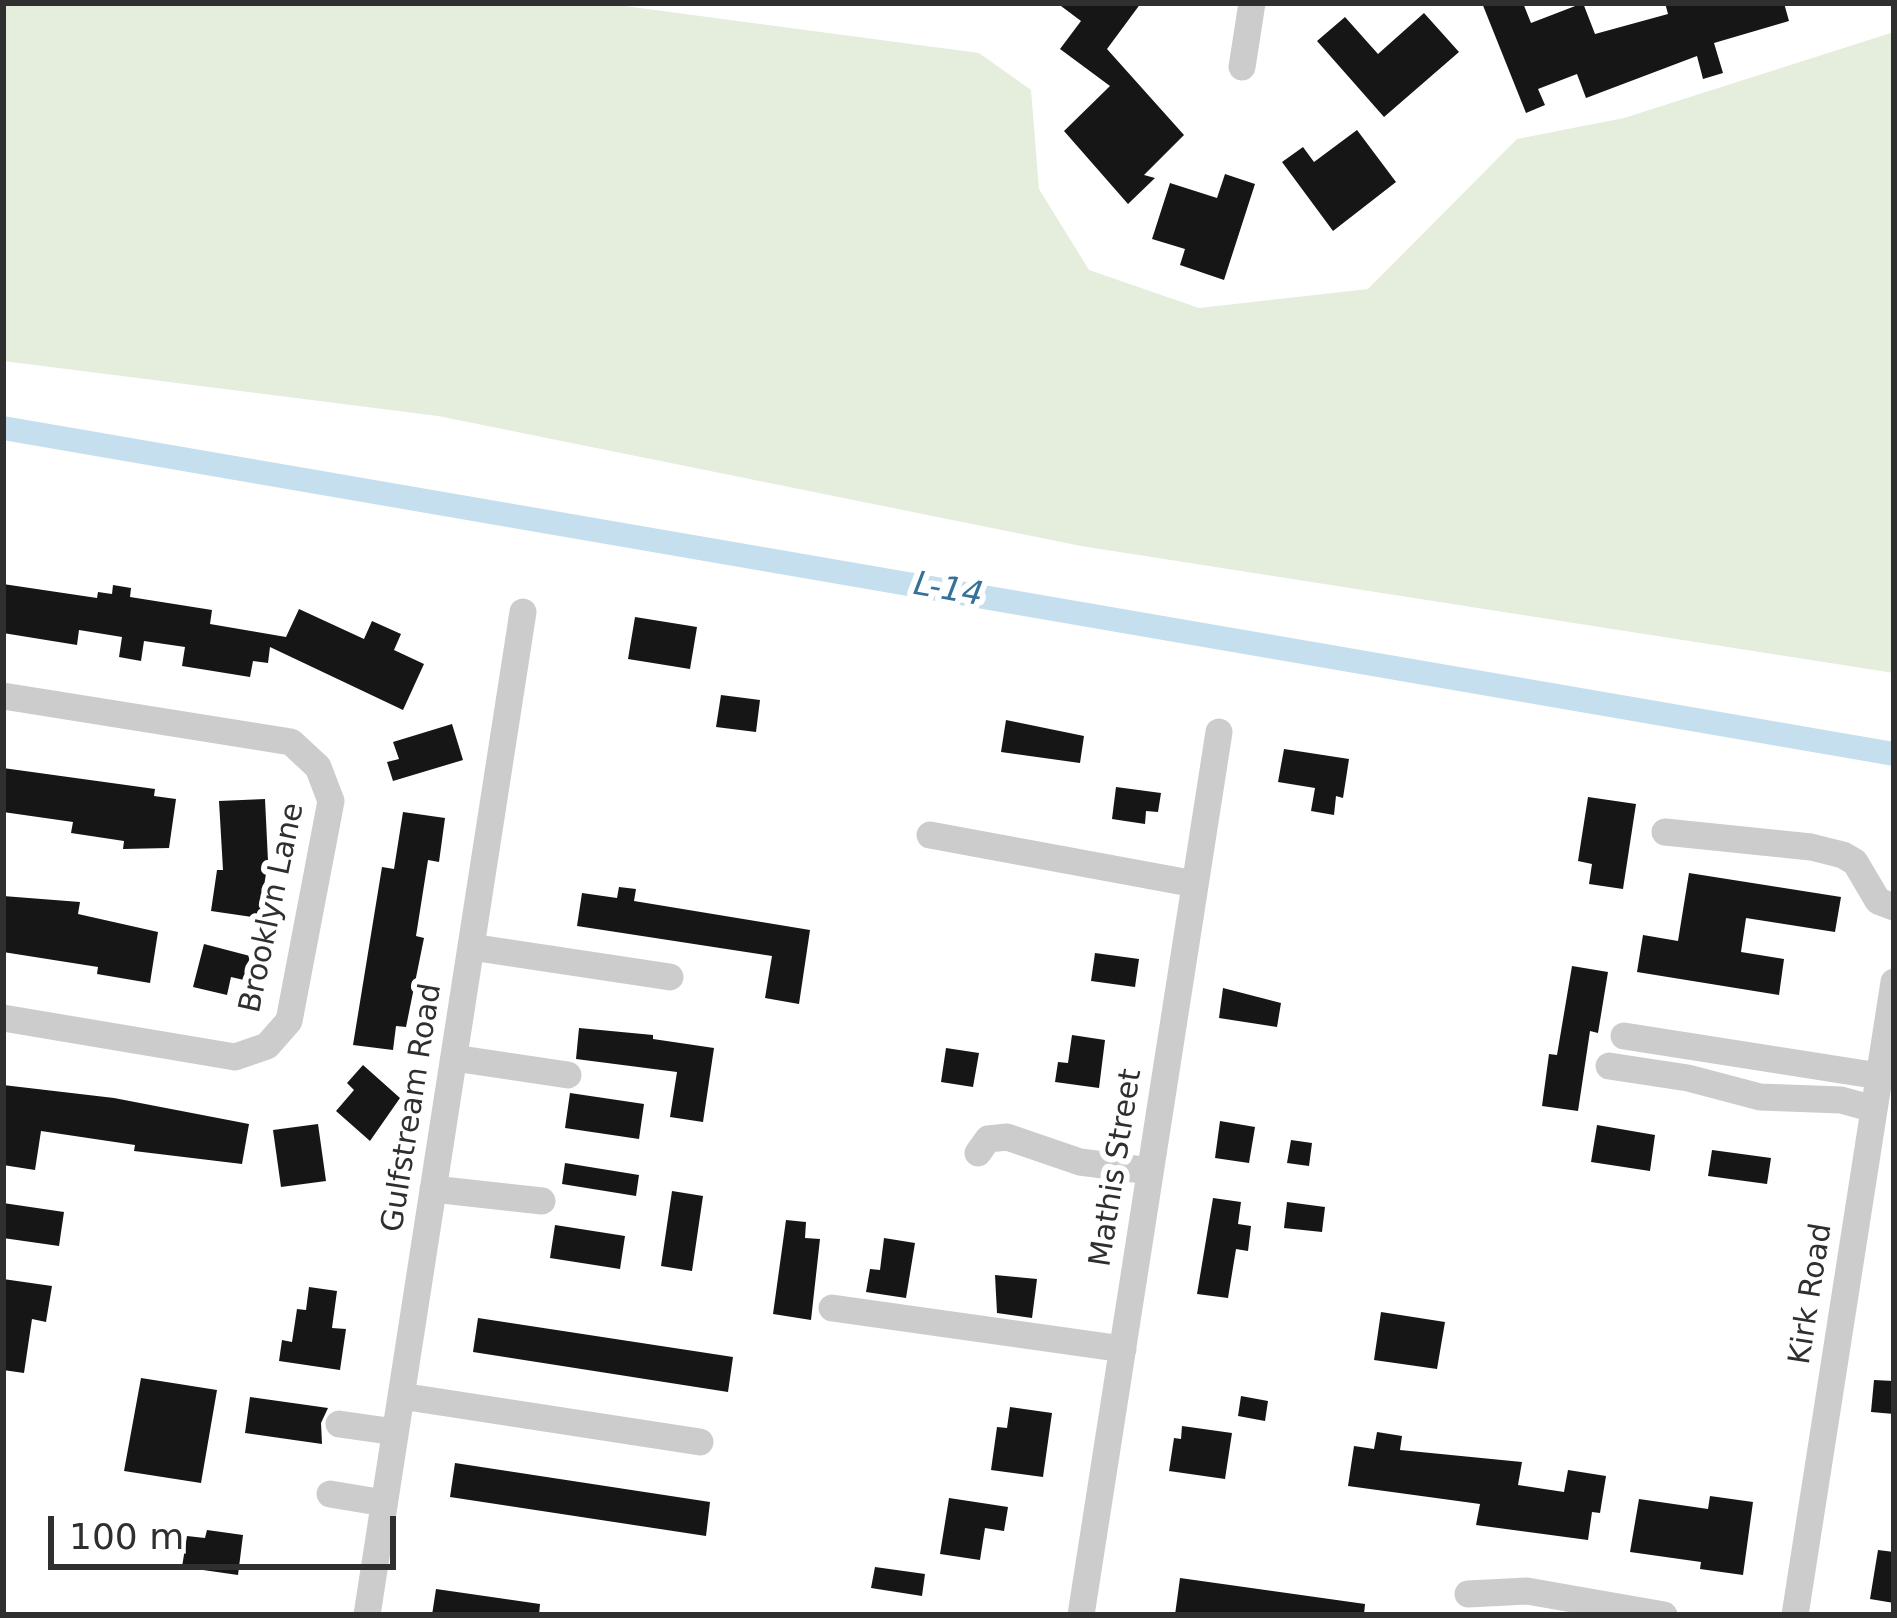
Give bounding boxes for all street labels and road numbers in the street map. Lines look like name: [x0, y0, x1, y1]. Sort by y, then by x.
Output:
street label: Brooklyn Lane: [233, 800, 313, 1016]
street label: Gulfstream Road: [376, 981, 450, 1235]
street label: Mathis Street: [1084, 1067, 1150, 1269]
street label: Kirk Road: [1783, 1221, 1841, 1367]

